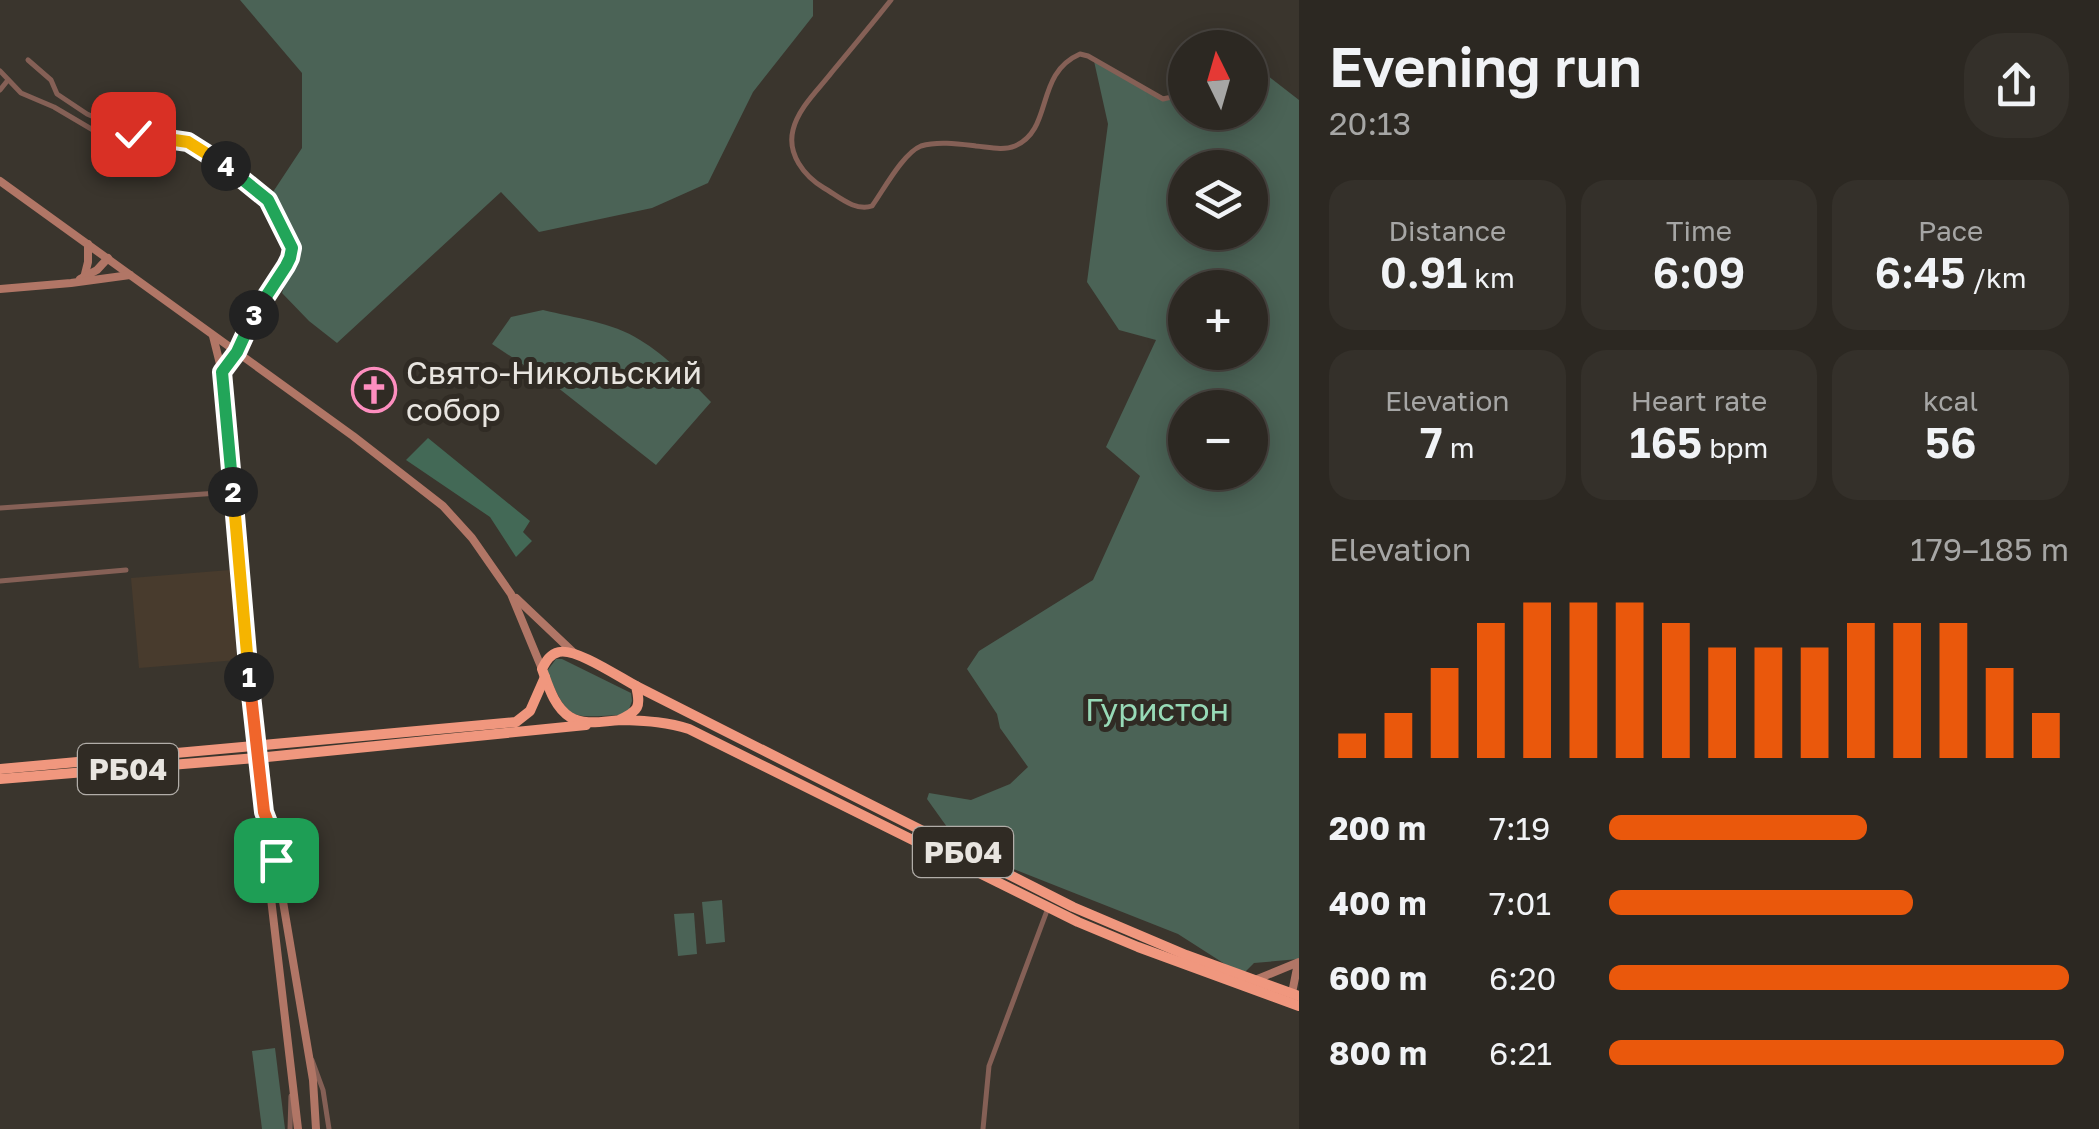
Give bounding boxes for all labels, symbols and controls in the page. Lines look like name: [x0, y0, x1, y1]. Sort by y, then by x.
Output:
north arrow: [1168, 30, 1268, 130]
map controls: [1168, 30, 1268, 490]
text: Evening run: [1329, 33, 1642, 99]
button: share: [1964, 33, 2069, 138]
pin: [91, 92, 176, 177]
text: 20:13: [1329, 104, 1411, 142]
icon: check: [106, 107, 161, 162]
pin: 4: [201, 141, 251, 191]
text: 4: [217, 149, 235, 182]
button: layers: [1168, 150, 1268, 250]
text: Distance: [1388, 214, 1506, 247]
text: Time: [1666, 214, 1732, 247]
text: Pace: [1918, 214, 1983, 247]
text: 0.91: [1380, 247, 1467, 297]
text: 6:09: [1653, 247, 1745, 297]
text: 6:45: [1875, 247, 1966, 297]
text: km: [1467, 261, 1515, 294]
text: /km: [1966, 261, 2027, 294]
button: +: [1168, 270, 1268, 370]
pin: 3: [229, 290, 279, 340]
text: 3: [245, 298, 263, 331]
place label: Свято-Никольский собор: [406, 353, 702, 428]
church icon: Свято-Никольский собор: [351, 367, 397, 413]
text: Elevation: [1385, 384, 1510, 417]
text: Heart rate: [1631, 384, 1767, 417]
text: kcal: [1923, 384, 1978, 417]
button: −: [1168, 390, 1268, 490]
text: 7: [1420, 417, 1443, 467]
text: 165: [1630, 417, 1702, 467]
text: 56: [1925, 417, 1976, 467]
text: m: [1443, 431, 1475, 464]
text: bpm: [1702, 431, 1768, 464]
pin: 2: [208, 467, 258, 517]
text: 2: [224, 475, 242, 508]
text: Elevation: [1329, 530, 1471, 568]
text: 179–185 m: [1910, 530, 2069, 568]
pin: 1: [224, 652, 274, 702]
text: 1: [242, 660, 256, 693]
park label: Гуристон: [1085, 690, 1229, 728]
road number: РБ04: [78, 744, 178, 794]
text: 200 m: [1329, 809, 1426, 847]
text: 7:19: [1489, 809, 1550, 847]
pin: [234, 818, 319, 903]
road number: РБ04: [913, 827, 1013, 877]
icon: arrive: [249, 833, 304, 888]
text: 400 m: [1329, 884, 1427, 922]
text: 7:01: [1489, 884, 1551, 922]
text: 600 m: [1329, 959, 1427, 997]
text: 6:20: [1489, 959, 1556, 997]
text: 800 m: [1329, 1034, 1427, 1072]
text: 6:21: [1489, 1034, 1552, 1072]

